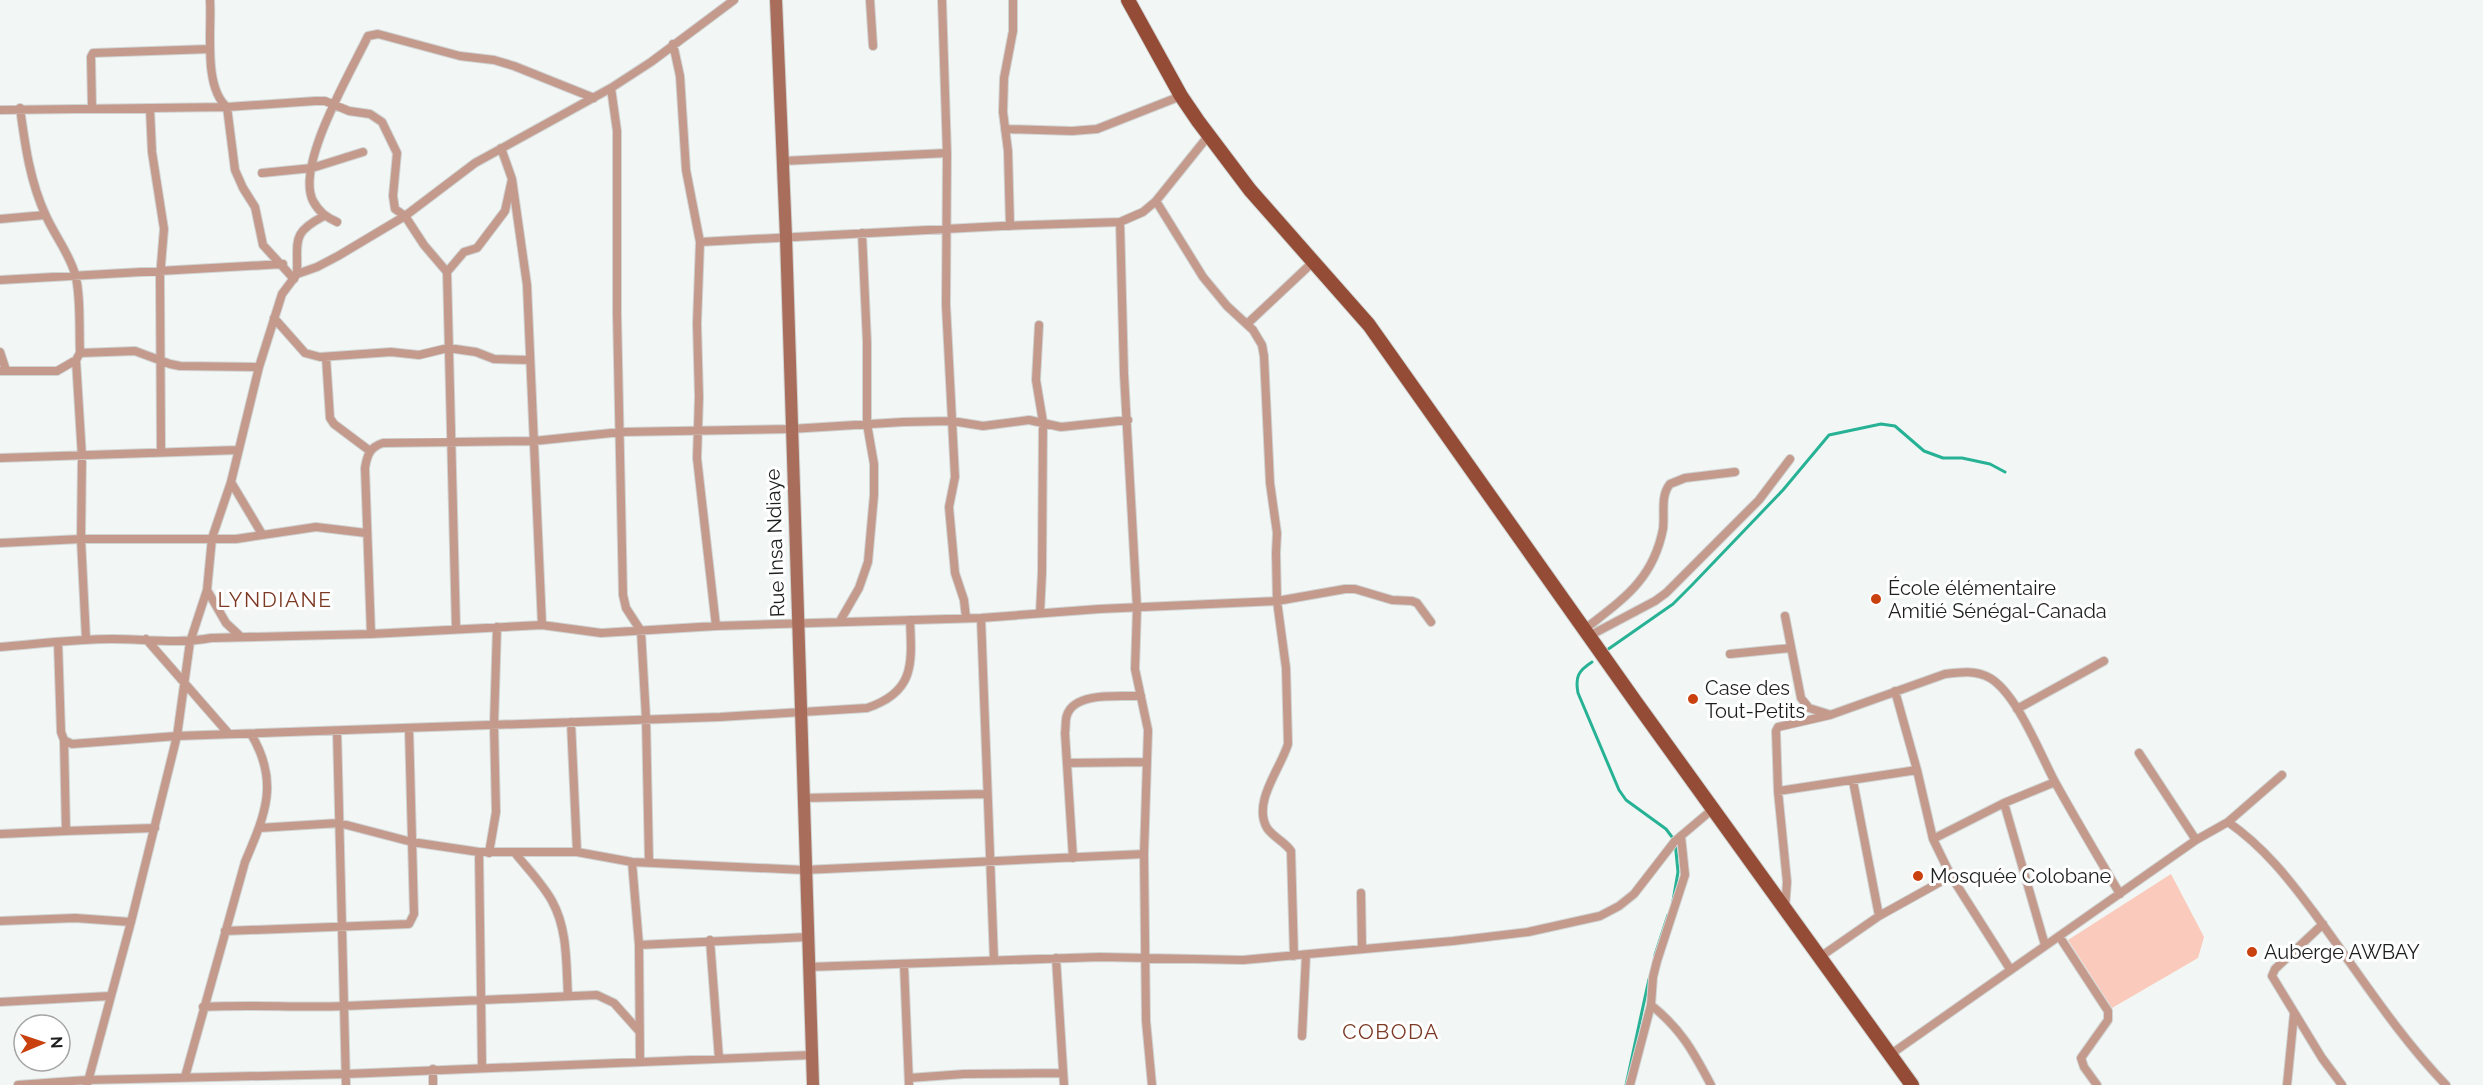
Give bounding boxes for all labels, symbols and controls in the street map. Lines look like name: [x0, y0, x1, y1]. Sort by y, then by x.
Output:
street label: Rue Insa Ndiaye: [760, 468, 790, 618]
place label: École élémentaire Amitié Sénégal-Canada: [1888, 576, 2107, 623]
district label: LYNDIANE: [217, 587, 333, 612]
marker: École élémentaire Amitié Sénégal-Canada: [1869, 592, 1883, 606]
place label: Case des Tout-Petits: [1705, 676, 1805, 723]
marker: Case des Tout-Petits: [1686, 692, 1700, 706]
place label: Mosquée Colobane: [1930, 864, 2112, 888]
marker: Mosquée Colobane: [1911, 869, 1925, 883]
place label: Auberge AWBAY: [2264, 940, 2420, 964]
marker: Auberge AWBAY: [2245, 945, 2259, 959]
north arrow: [12, 1013, 72, 1073]
district label: COBODA: [1342, 1019, 1440, 1044]
text: N: [47, 1036, 66, 1049]

